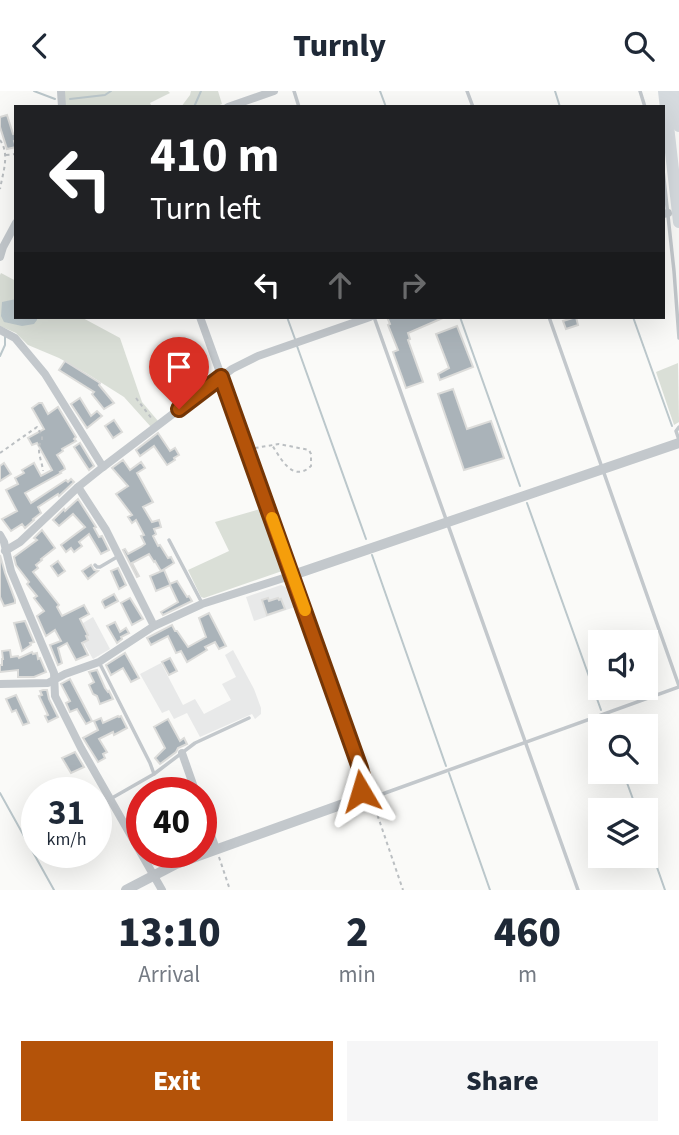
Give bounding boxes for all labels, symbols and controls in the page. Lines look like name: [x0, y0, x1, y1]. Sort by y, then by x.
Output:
text: Turnly: [293, 23, 386, 69]
icon: back: [21, 27, 59, 65]
icon: search: [620, 27, 658, 65]
text: 410 m: [150, 121, 279, 191]
icon: left: [35, 133, 126, 224]
text: Turn left: [150, 186, 261, 232]
icon: left: [248, 266, 286, 304]
icon: ahead: [321, 266, 359, 304]
icon: right: [394, 266, 432, 304]
pin: [149, 337, 209, 409]
icon: arrive: [160, 348, 198, 386]
map controls: [588, 630, 658, 868]
button: sound: [588, 630, 658, 700]
button: search: [588, 714, 658, 784]
position arrow: [324, 754, 398, 828]
speed limit sign: 40: [126, 777, 217, 868]
text: 31: [48, 788, 85, 838]
button: layers: [588, 798, 658, 868]
text: km/h: [47, 827, 86, 852]
text: 13:10: [118, 903, 221, 963]
text: 2: [346, 903, 368, 963]
text: 460: [494, 903, 561, 963]
text: Arrival: [138, 958, 200, 991]
text: min: [339, 958, 376, 991]
text: m: [518, 958, 537, 991]
button: Exit: [21, 1041, 333, 1121]
button: Share: [347, 1041, 658, 1121]

